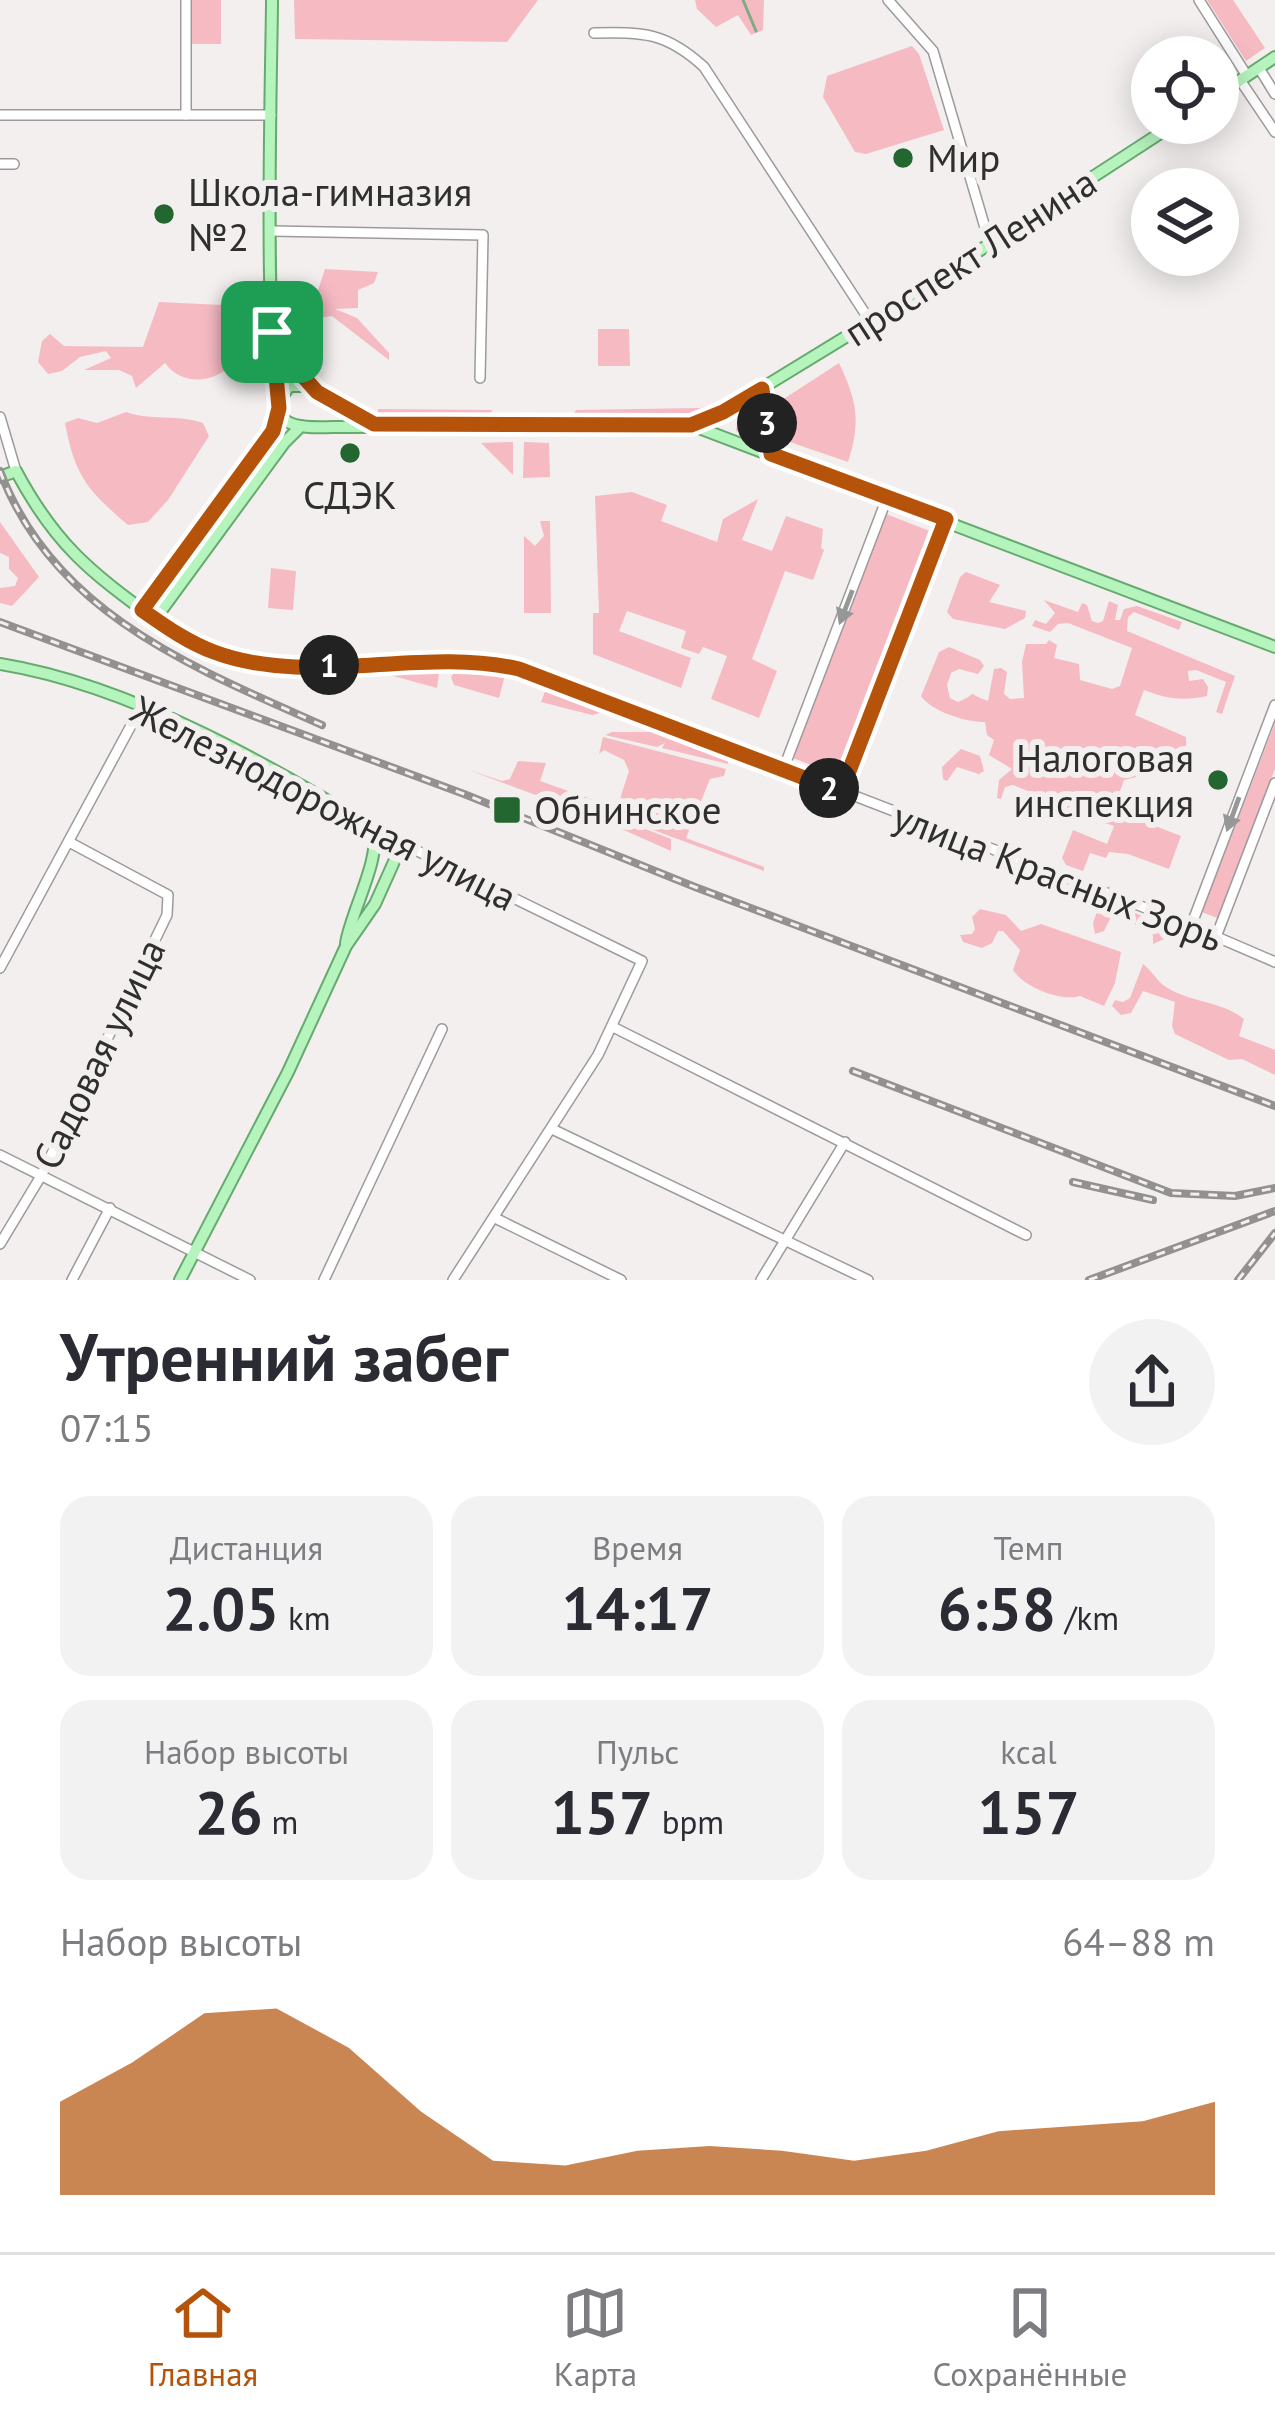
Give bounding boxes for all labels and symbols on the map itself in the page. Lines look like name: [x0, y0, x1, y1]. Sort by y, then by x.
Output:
place label: Мир: [927, 132, 1000, 183]
marker: Мир: [890, 145, 916, 171]
street label: проспект Ленина: [834, 156, 1106, 357]
place label: Школа-гимназия №2: [188, 166, 472, 262]
marker: Школа-гимназия №2: [151, 201, 177, 227]
pin: [221, 281, 323, 383]
pin: 3: [737, 393, 797, 453]
marker: СДЭК: [337, 440, 363, 466]
place label: СДЭК: [303, 469, 397, 520]
one-way arrow: [835, 589, 854, 625]
pin: 1: [299, 635, 359, 695]
street label: Железнодорожная улица: [122, 683, 525, 922]
place label: Налоговая инспекция: [1014, 732, 1194, 828]
pin: 2: [799, 758, 859, 818]
marker: Налоговая инспекция: [1205, 767, 1231, 793]
place label: Обнинское: [534, 784, 722, 835]
street label: улица Красных Зорь: [886, 790, 1230, 963]
marker: Обнинское: [491, 794, 523, 826]
one-way arrow: [1222, 796, 1241, 832]
street label: Садовая улица: [21, 930, 176, 1178]

